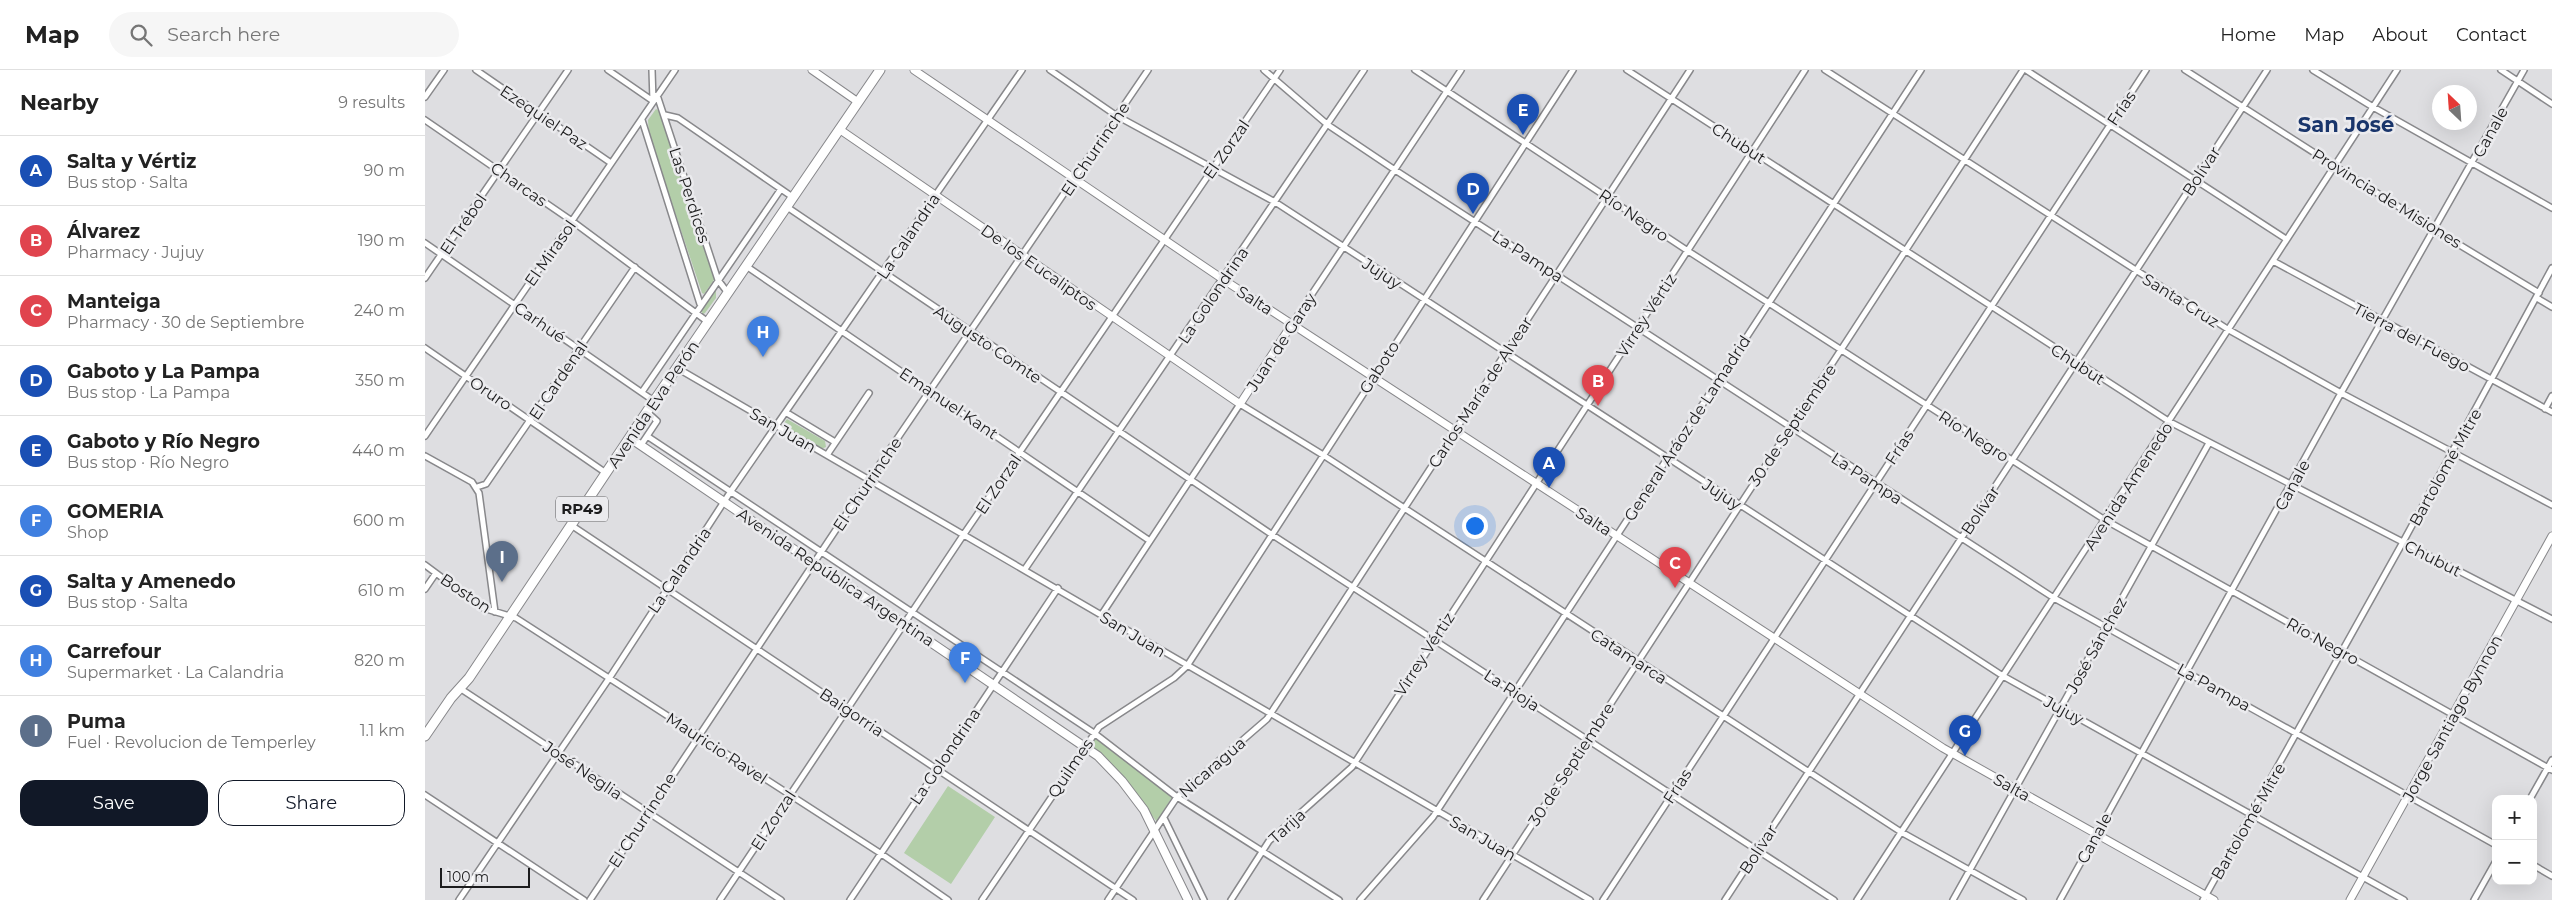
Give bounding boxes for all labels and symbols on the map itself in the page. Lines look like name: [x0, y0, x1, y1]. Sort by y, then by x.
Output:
street label: Ezequiel Paz: [496, 81, 591, 154]
north arrow: [2432, 85, 2477, 130]
street label: Frías: [2103, 87, 2140, 129]
pin: E: [1507, 94, 1539, 135]
street label: El Churrinche: [1057, 99, 1134, 200]
street label: Canale: [2469, 104, 2512, 161]
district label: San José: [2298, 112, 2394, 137]
street label: El Zorzal: [1199, 116, 1254, 182]
street label: Chubut: [1708, 119, 1770, 168]
street label: Bolívar: [2178, 143, 2224, 199]
street label: Las Perdices: [665, 145, 714, 246]
street label: Provincia de Misiones: [2309, 145, 2465, 252]
street label: Charcas: [487, 158, 551, 211]
pin: D: [1457, 173, 1489, 214]
street label: Río Negro: [1595, 185, 1672, 246]
street label: El Trébol: [436, 190, 491, 258]
street label: La Calandria: [873, 190, 944, 283]
street label: El Mirasol: [521, 217, 580, 290]
street label: De los Eucaliptos: [977, 220, 1100, 314]
street label: La Pampa: [1489, 226, 1567, 286]
street label: La Golondrina: [1174, 243, 1253, 347]
street label: Jujuy: [1358, 253, 1405, 293]
street label: Santa Cruz: [2139, 269, 2222, 331]
street label: Virrey Vértiz: [1612, 270, 1680, 361]
street label: Salta: [1233, 282, 1276, 319]
street label: Juan de Garay: [1242, 289, 1320, 396]
street label: Carhué: [510, 298, 569, 347]
street label: Tierra del Fuego: [2350, 299, 2473, 376]
street label: Augusto Comte: [930, 301, 1045, 387]
street label: Carlos María de Alvear: [1424, 313, 1536, 471]
pin: H: [747, 316, 779, 357]
street label: General Aráoz de Lamadrid: [1620, 332, 1755, 525]
street label: El Cardenal: [525, 337, 592, 423]
street label: Avenida Eva Perón: [604, 337, 703, 471]
street label: Gaboto: [1355, 337, 1403, 397]
street label: Chubut: [2047, 340, 2109, 389]
street label: 30 de Septiembre: [1745, 361, 1840, 490]
street label: Emanuel Kant: [896, 363, 1002, 444]
pin: B: [1582, 365, 1614, 406]
street label: Oruro: [466, 372, 515, 414]
street label: San Juan: [746, 404, 819, 457]
street label: Bartolomé Mitre: [2405, 405, 2486, 529]
street label: Río Negro: [1935, 407, 2012, 466]
street label: Avenida Amenedo: [2080, 419, 2177, 554]
street label: Frías: [1881, 426, 1918, 468]
street label: El Churrinche: [829, 434, 906, 535]
pin: A: [1533, 447, 1565, 488]
street label: La Pampa: [1828, 448, 1906, 508]
street label: El Zorzal: [972, 451, 1025, 518]
street label: Canale: [2271, 457, 2314, 514]
street label: Jujuy: [1698, 474, 1745, 514]
street label: Bolívar: [1957, 482, 2004, 538]
road number: RP49: [556, 496, 608, 522]
street label: Salta: [1572, 503, 1615, 540]
street label: Avenida República Argentina: [733, 504, 938, 651]
your location: [1462, 513, 1488, 539]
street label: La Calandria: [644, 524, 715, 617]
street label: Chubut: [2401, 536, 2465, 581]
pin: I: [486, 541, 518, 582]
pin: C: [1659, 547, 1691, 588]
street label: Boston: [437, 570, 495, 617]
street label: José Sánchez: [2062, 594, 2131, 698]
street label: San Juan: [1096, 607, 1169, 661]
street label: Virrey Vértiz: [1390, 609, 1458, 700]
street label: Río Negro: [2283, 614, 2362, 669]
street label: Catamarca: [1587, 625, 1671, 688]
street label: Jorge Santiago Bynnon: [2398, 631, 2506, 806]
pin: F: [949, 642, 981, 683]
street label: La Pampa: [2174, 660, 2254, 715]
street label: La Rioja: [1480, 665, 1543, 715]
street label: Baigorria: [816, 684, 887, 741]
street label: Jujuy: [2040, 691, 2087, 729]
street label: 30 de Septiembre: [1525, 699, 1618, 829]
street label: La Golondrina: [906, 704, 985, 808]
street label: Mauricio Ravel: [663, 709, 771, 788]
pin: G: [1949, 715, 1981, 756]
street label: Nicaragua: [1175, 733, 1250, 801]
street label: Quilmes: [1044, 735, 1097, 801]
street label: José Neglia: [539, 736, 626, 804]
street label: Bartolomé Mitre: [2207, 760, 2290, 883]
street label: Frías: [1659, 765, 1696, 807]
street label: El Churrinche: [605, 769, 680, 871]
street label: Salta: [1990, 770, 2033, 805]
street label: El Zorzal: [747, 787, 800, 854]
street label: Tarija: [1265, 805, 1310, 848]
street label: Canale: [2073, 810, 2116, 867]
street label: San Juan: [1446, 812, 1519, 865]
street label: Bolívar: [1735, 821, 1781, 877]
scale bar: [440, 865, 530, 888]

